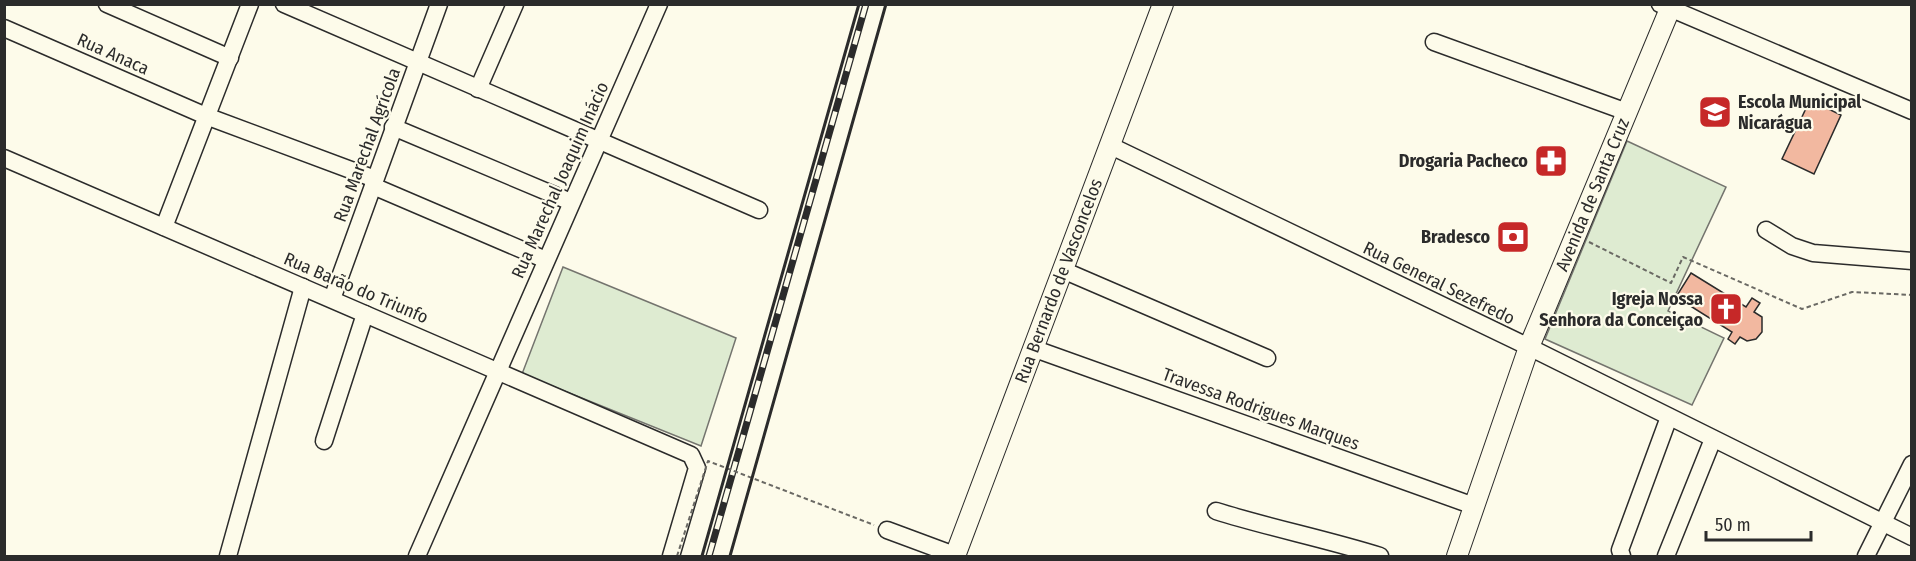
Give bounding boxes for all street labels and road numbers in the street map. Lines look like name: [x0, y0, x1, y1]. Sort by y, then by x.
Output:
street label: Rua Anaca: [74, 28, 153, 80]
street label: Rua Marechal Agrícola: [329, 65, 405, 225]
street label: Rua Marechal Joaquim Inácio: [507, 78, 613, 282]
street label: Avenida de Santa Cruz: [1551, 115, 1634, 275]
street label: Rua Bernardo de Vasconcelos: [1010, 175, 1107, 386]
street label: Rua General Sezefredo: [1360, 237, 1518, 329]
street label: Rua Barão do Triunfo: [280, 248, 432, 328]
street label: Travessa Rodrigues Marques: [1159, 363, 1363, 455]

